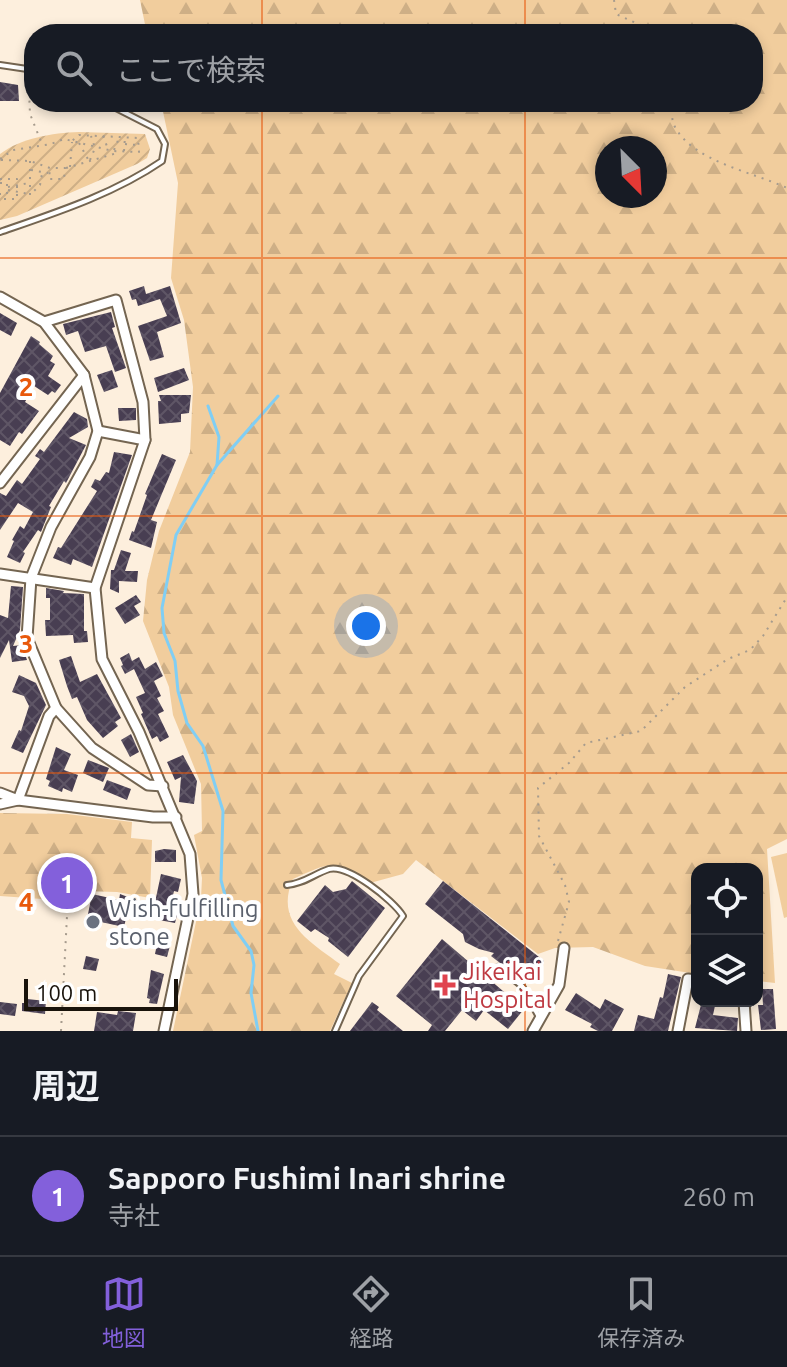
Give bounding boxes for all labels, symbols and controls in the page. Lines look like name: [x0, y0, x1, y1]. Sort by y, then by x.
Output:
search box: [24, 24, 763, 112]
icon: search: [52, 46, 96, 90]
text: ここで検索: [116, 53, 266, 87]
north arrow: [595, 136, 667, 208]
text: 2: [19, 372, 33, 401]
your location: [346, 606, 386, 646]
text: 3: [19, 629, 33, 658]
pin: 1: [41, 853, 93, 913]
map controls: [691, 863, 763, 1007]
button: locate: [691, 863, 763, 935]
text: 4: [19, 887, 33, 916]
place label: Wish-fulfilling stone: [109, 895, 259, 950]
marker: Wish-fulfilling stone: [84, 913, 102, 931]
button: layers: [691, 935, 763, 1007]
place label: Jikeikai Hospital: [463, 958, 552, 1013]
marker: Jikeikai Hospital: [434, 974, 456, 996]
scale bar: [24, 975, 178, 1011]
text: 100 m: [36, 980, 97, 1005]
text: 周辺: [32, 1066, 100, 1104]
text: Sapporo Fushimi Inari shrine: [108, 1161, 506, 1195]
text: 1: [51, 1182, 65, 1211]
text: 260 m: [683, 1182, 755, 1211]
text: 寺社: [108, 1201, 160, 1230]
tab: 地図: [102, 1272, 146, 1352]
tab: 経路: [349, 1272, 393, 1352]
tab: 保存済み: [597, 1272, 685, 1352]

